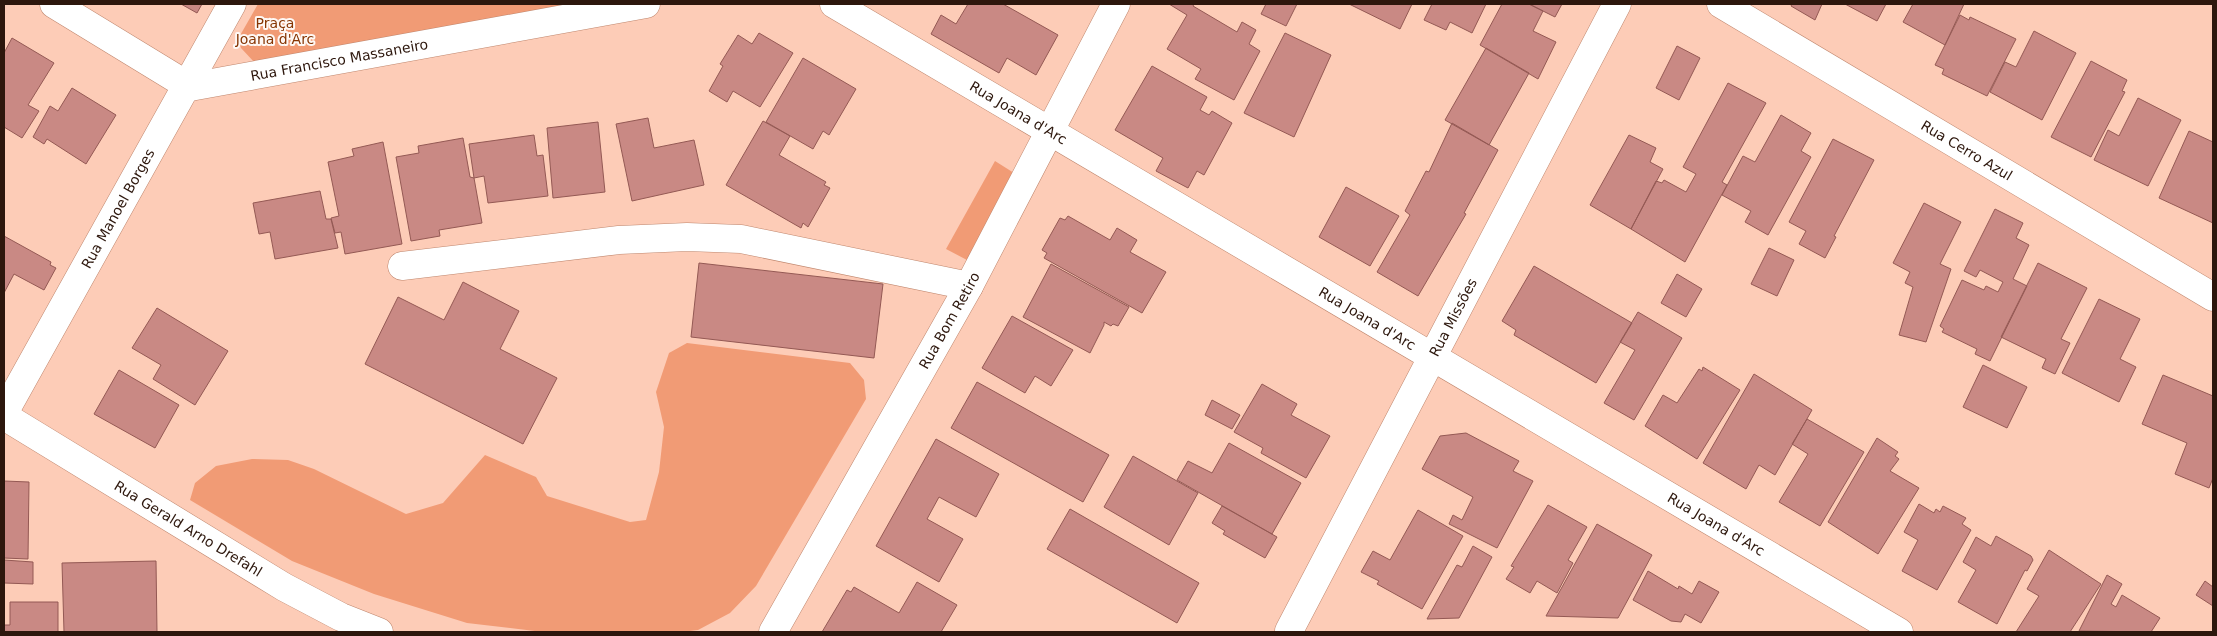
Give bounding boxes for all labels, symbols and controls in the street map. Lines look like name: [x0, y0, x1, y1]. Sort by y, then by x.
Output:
park label: Praça Joana d'Arc: [235, 15, 314, 47]
street label: Rua Francisco Massaneiro: [249, 36, 429, 84]
street label: Rua Joana d'Arc: [967, 78, 1070, 147]
street label: Rua Cerro Azul: [1918, 117, 2015, 184]
street label: Rua Manoel Borges: [78, 146, 158, 271]
street label: Rua Bom Retiro: [916, 269, 983, 372]
street label: Rua Missões: [1426, 275, 1480, 359]
street label: Rua Joana d'Arc: [1316, 284, 1419, 353]
street label: Rua Gerald Arno Drefahl: [112, 477, 265, 580]
street label: Rua Joana d'Arc: [1665, 489, 1767, 559]

